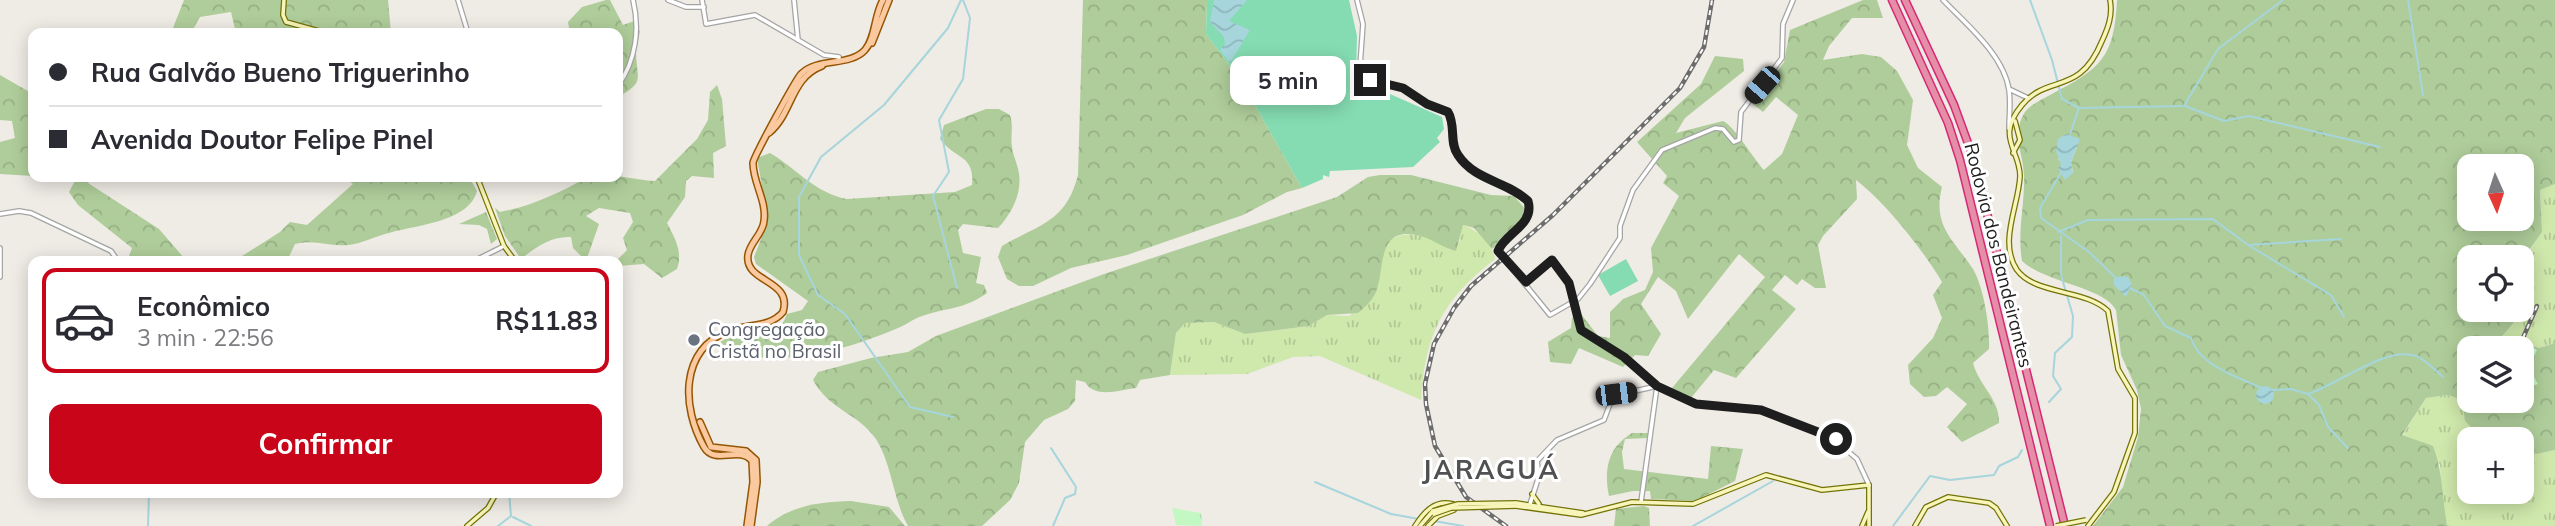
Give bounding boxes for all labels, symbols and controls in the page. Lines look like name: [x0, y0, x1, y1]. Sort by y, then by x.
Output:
text: Rua Galvão Bueno Triguerinho: [91, 56, 470, 89]
callout: 5 min: [1230, 56, 1346, 104]
car: [1741, 62, 1784, 108]
route end: [1354, 64, 1386, 96]
text: 5 min: [1258, 66, 1318, 95]
text: Avenida Doutor Felipe Pinel: [91, 123, 433, 156]
street label: Rodovia dos Bandeirantes: [1959, 140, 2039, 370]
north arrow: [2457, 154, 2534, 231]
map controls: [2457, 154, 2534, 504]
button: locate: [2457, 245, 2534, 322]
icon: car: [53, 289, 116, 352]
text: Econômico: [137, 290, 270, 323]
text: R$11.83: [495, 304, 598, 337]
place label: Congregação Cristã no Brasil: [708, 317, 841, 363]
text: 3 min · 22:56: [137, 323, 274, 352]
marker: Congregação Cristã no Brasil: [686, 332, 702, 348]
button: layers: [2457, 336, 2534, 413]
car: [1594, 381, 1639, 407]
button: Confirmar: [49, 404, 602, 484]
route start: [1820, 423, 1852, 455]
button: +: [2457, 427, 2534, 504]
district label: JARAGUÁ: [1422, 453, 1560, 486]

